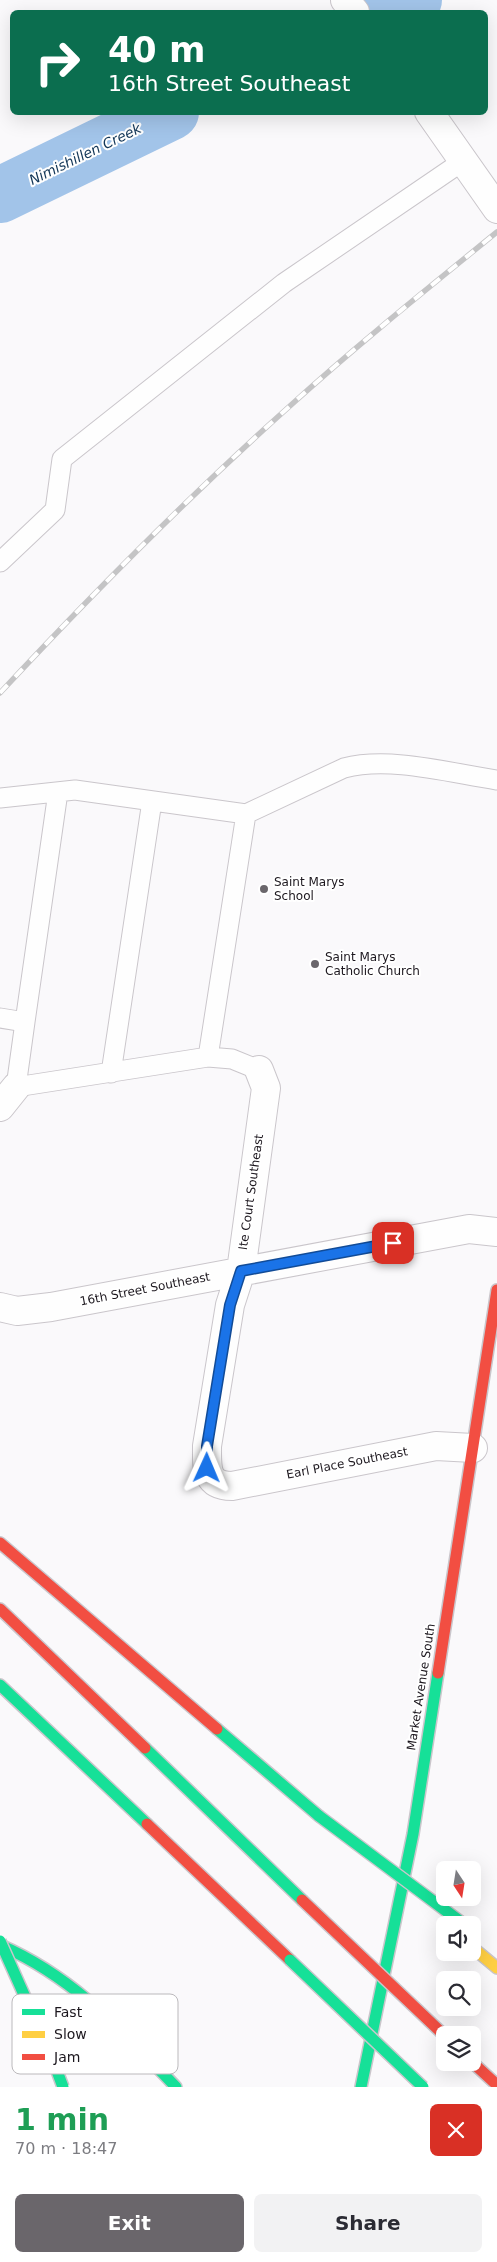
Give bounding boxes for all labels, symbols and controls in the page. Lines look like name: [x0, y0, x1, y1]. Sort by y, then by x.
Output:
icon: right: [25, 30, 90, 95]
text: 40 m: [108, 30, 205, 70]
text: 16th Street Southeast: [108, 71, 350, 96]
water label: Nimishillen Creek: [26, 120, 144, 188]
place label: Saint Marys School: [274, 875, 344, 903]
marker: Saint Marys School: [258, 883, 270, 895]
place label: Saint Marys Catholic Church: [325, 950, 420, 978]
marker: Saint Marys Catholic Church: [309, 958, 321, 970]
street label: Ite Court Southeast: [236, 1133, 266, 1251]
pin: [372, 1222, 414, 1264]
icon: arrive: [379, 1229, 407, 1257]
street label: 16th Street Southeast: [79, 1269, 212, 1308]
position arrow: [180, 1441, 232, 1493]
street label: Earl Place Southeast: [285, 1444, 409, 1482]
street label: Market Avenue South: [404, 1623, 438, 1751]
north arrow: [436, 1861, 481, 1906]
map controls: [436, 1861, 481, 2071]
button: sound: [436, 1916, 481, 1961]
button: search: [436, 1971, 481, 2016]
legend: [12, 1994, 178, 2074]
text: Fast: [54, 2004, 83, 2020]
text: Slow: [54, 2026, 87, 2042]
button: layers: [436, 2026, 481, 2071]
text: Jam: [53, 2049, 80, 2065]
text: 1 min: [15, 2102, 109, 2137]
button: close: [430, 2104, 482, 2156]
text: 70 m · 18:47: [15, 2139, 117, 2158]
button: Exit: [15, 2194, 244, 2252]
button: Share: [254, 2194, 482, 2252]

